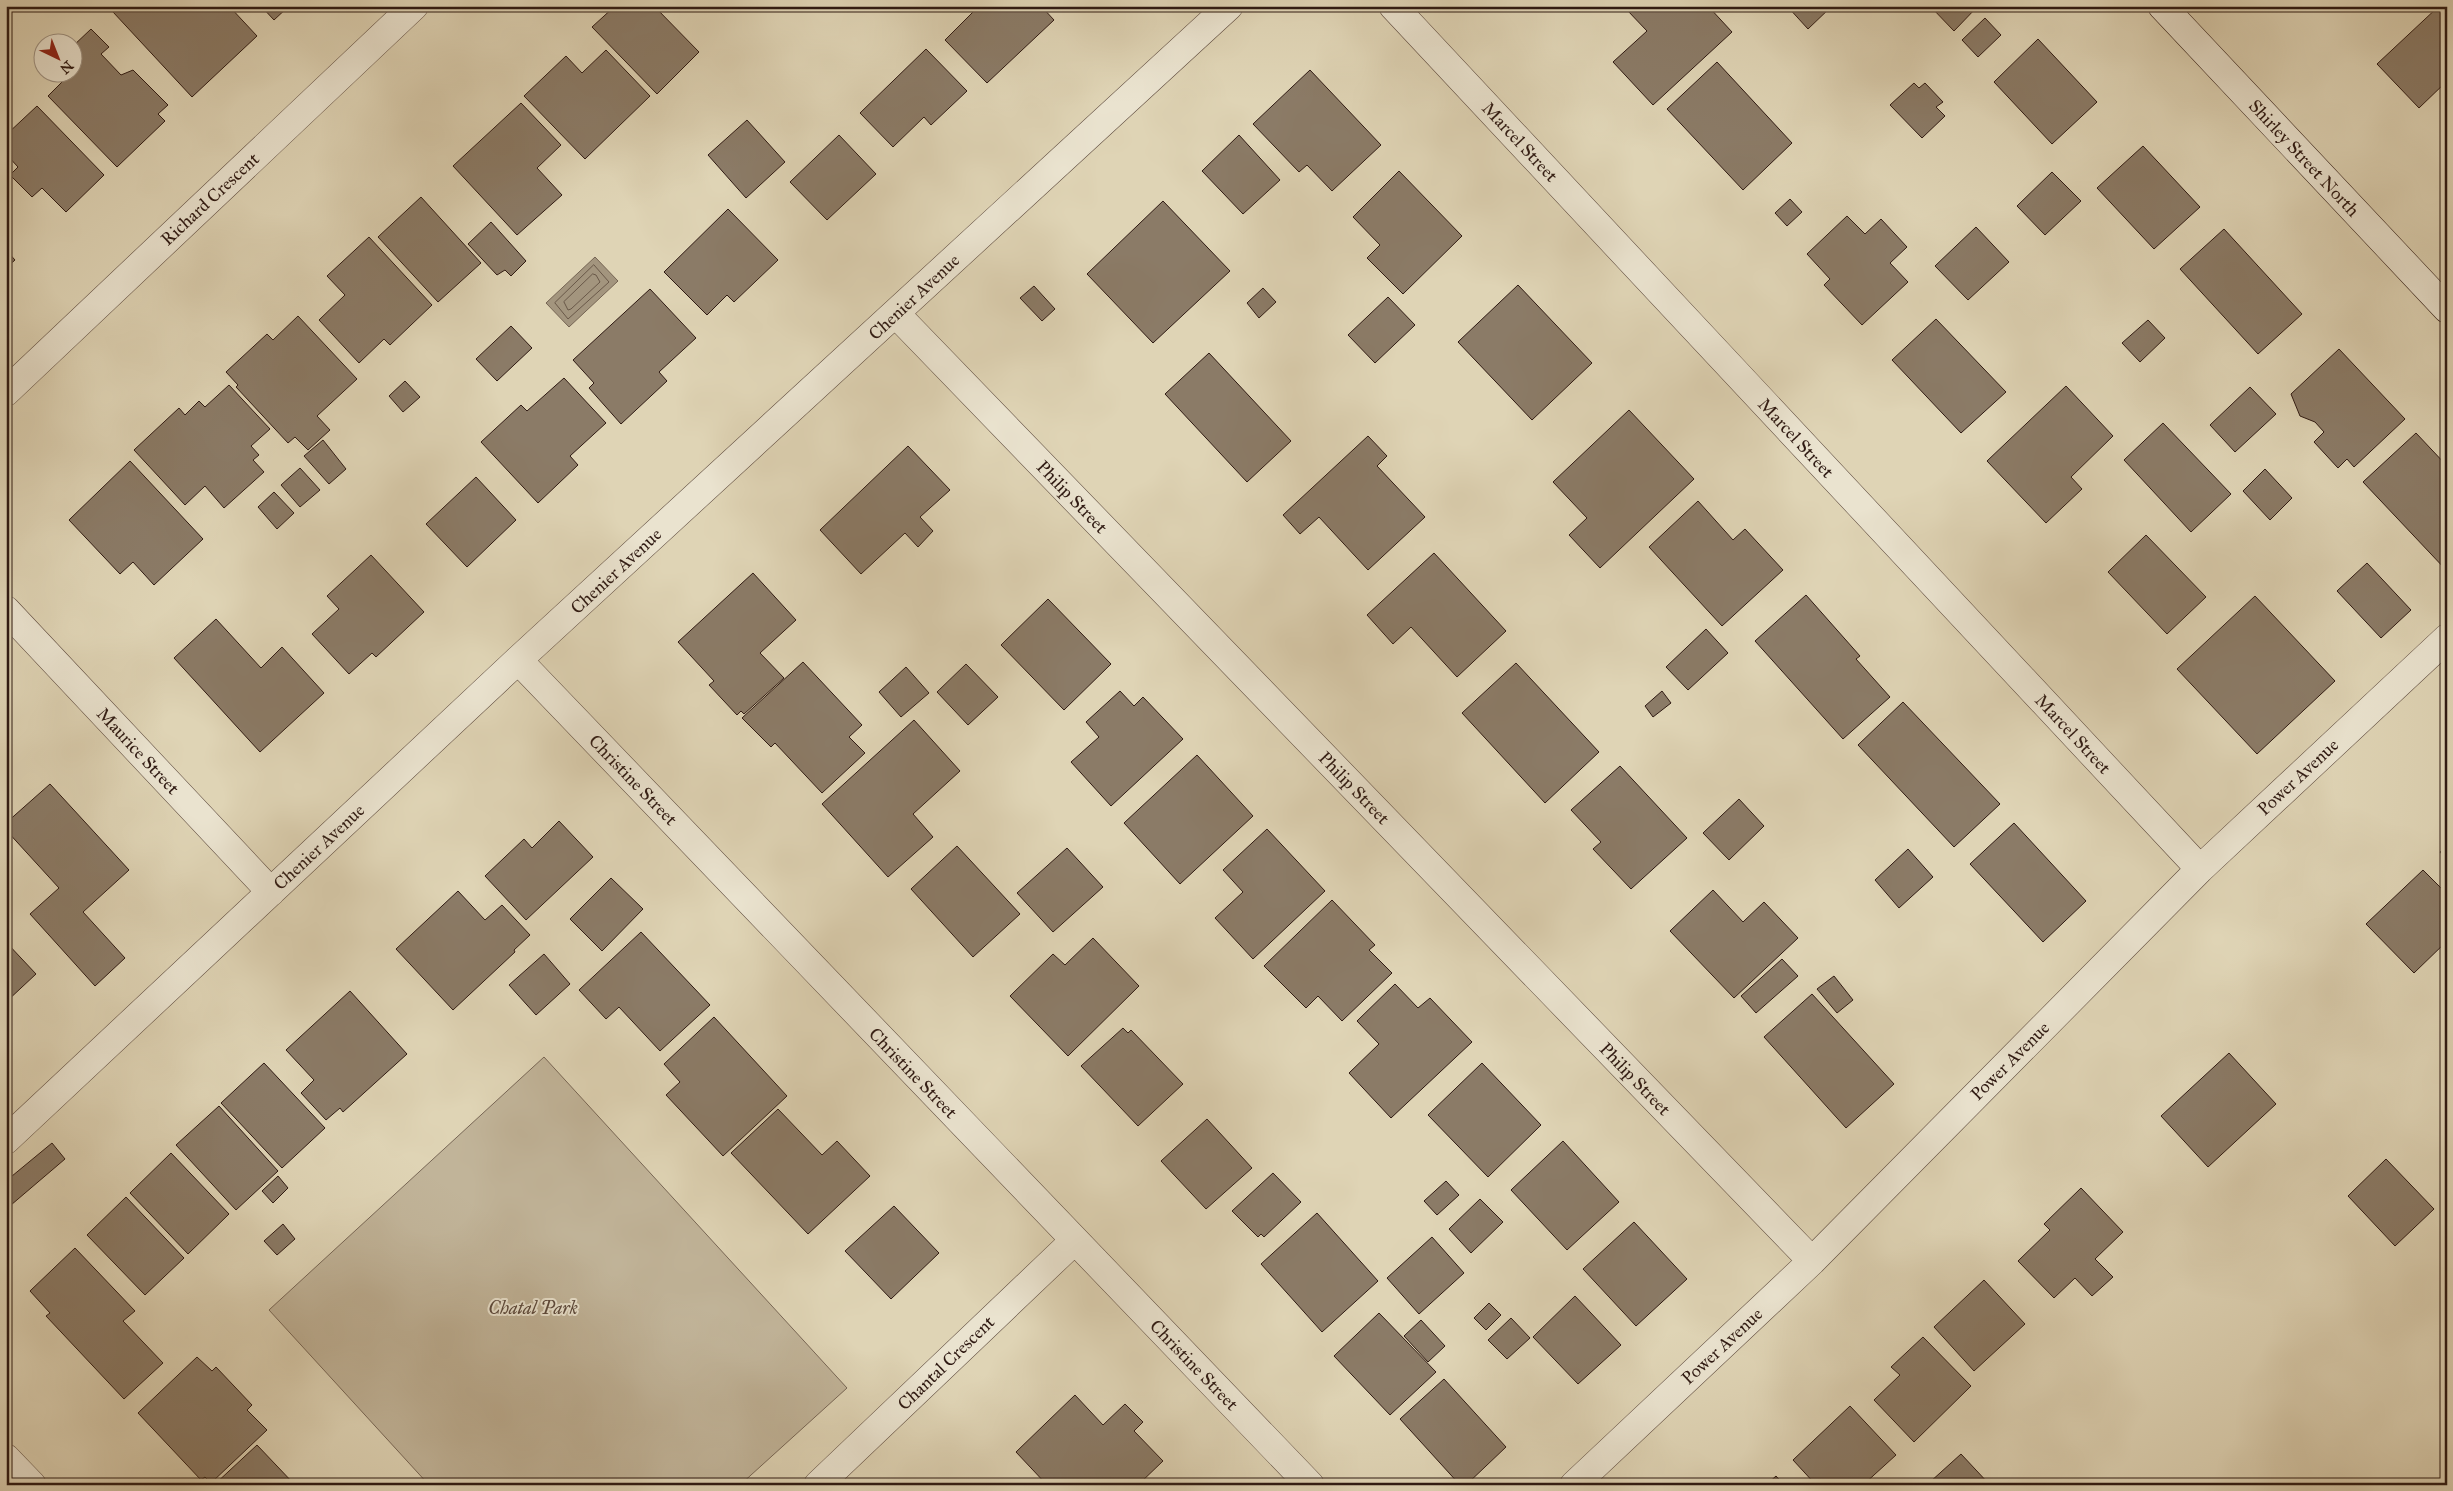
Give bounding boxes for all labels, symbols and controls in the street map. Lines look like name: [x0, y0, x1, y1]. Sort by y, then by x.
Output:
north arrow: [32, 32, 82, 82]
text: N: [56, 57, 77, 77]
street label: Shirley Street North: [2244, 95, 2364, 221]
street label: Marcel Street: [1477, 97, 1563, 187]
street label: Richard Crescent: [156, 147, 264, 250]
street label: Chenier Avenue: [864, 249, 964, 345]
street label: Marcel Street: [1753, 393, 1839, 483]
street label: Philip Street: [1032, 456, 1113, 538]
street label: Chenier Avenue: [566, 523, 666, 619]
street label: Marcel Street: [2030, 689, 2116, 779]
street label: Maurice Street: [92, 703, 184, 800]
street label: Christine Street: [584, 730, 682, 830]
street label: Power Avenue: [2253, 734, 2343, 820]
street label: Philip Street: [1314, 747, 1395, 829]
street label: Chenier Avenue: [269, 799, 369, 895]
street label: Power Avenue: [1966, 1017, 2054, 1105]
street label: Christine Street: [864, 1023, 962, 1123]
street label: Philip Street: [1595, 1038, 1676, 1120]
park label: Chatal Park: [488, 1297, 578, 1319]
street label: Power Avenue: [1677, 1303, 1767, 1389]
street label: Chantal Crescent: [893, 1311, 1000, 1415]
street label: Christine Street: [1145, 1315, 1243, 1415]

